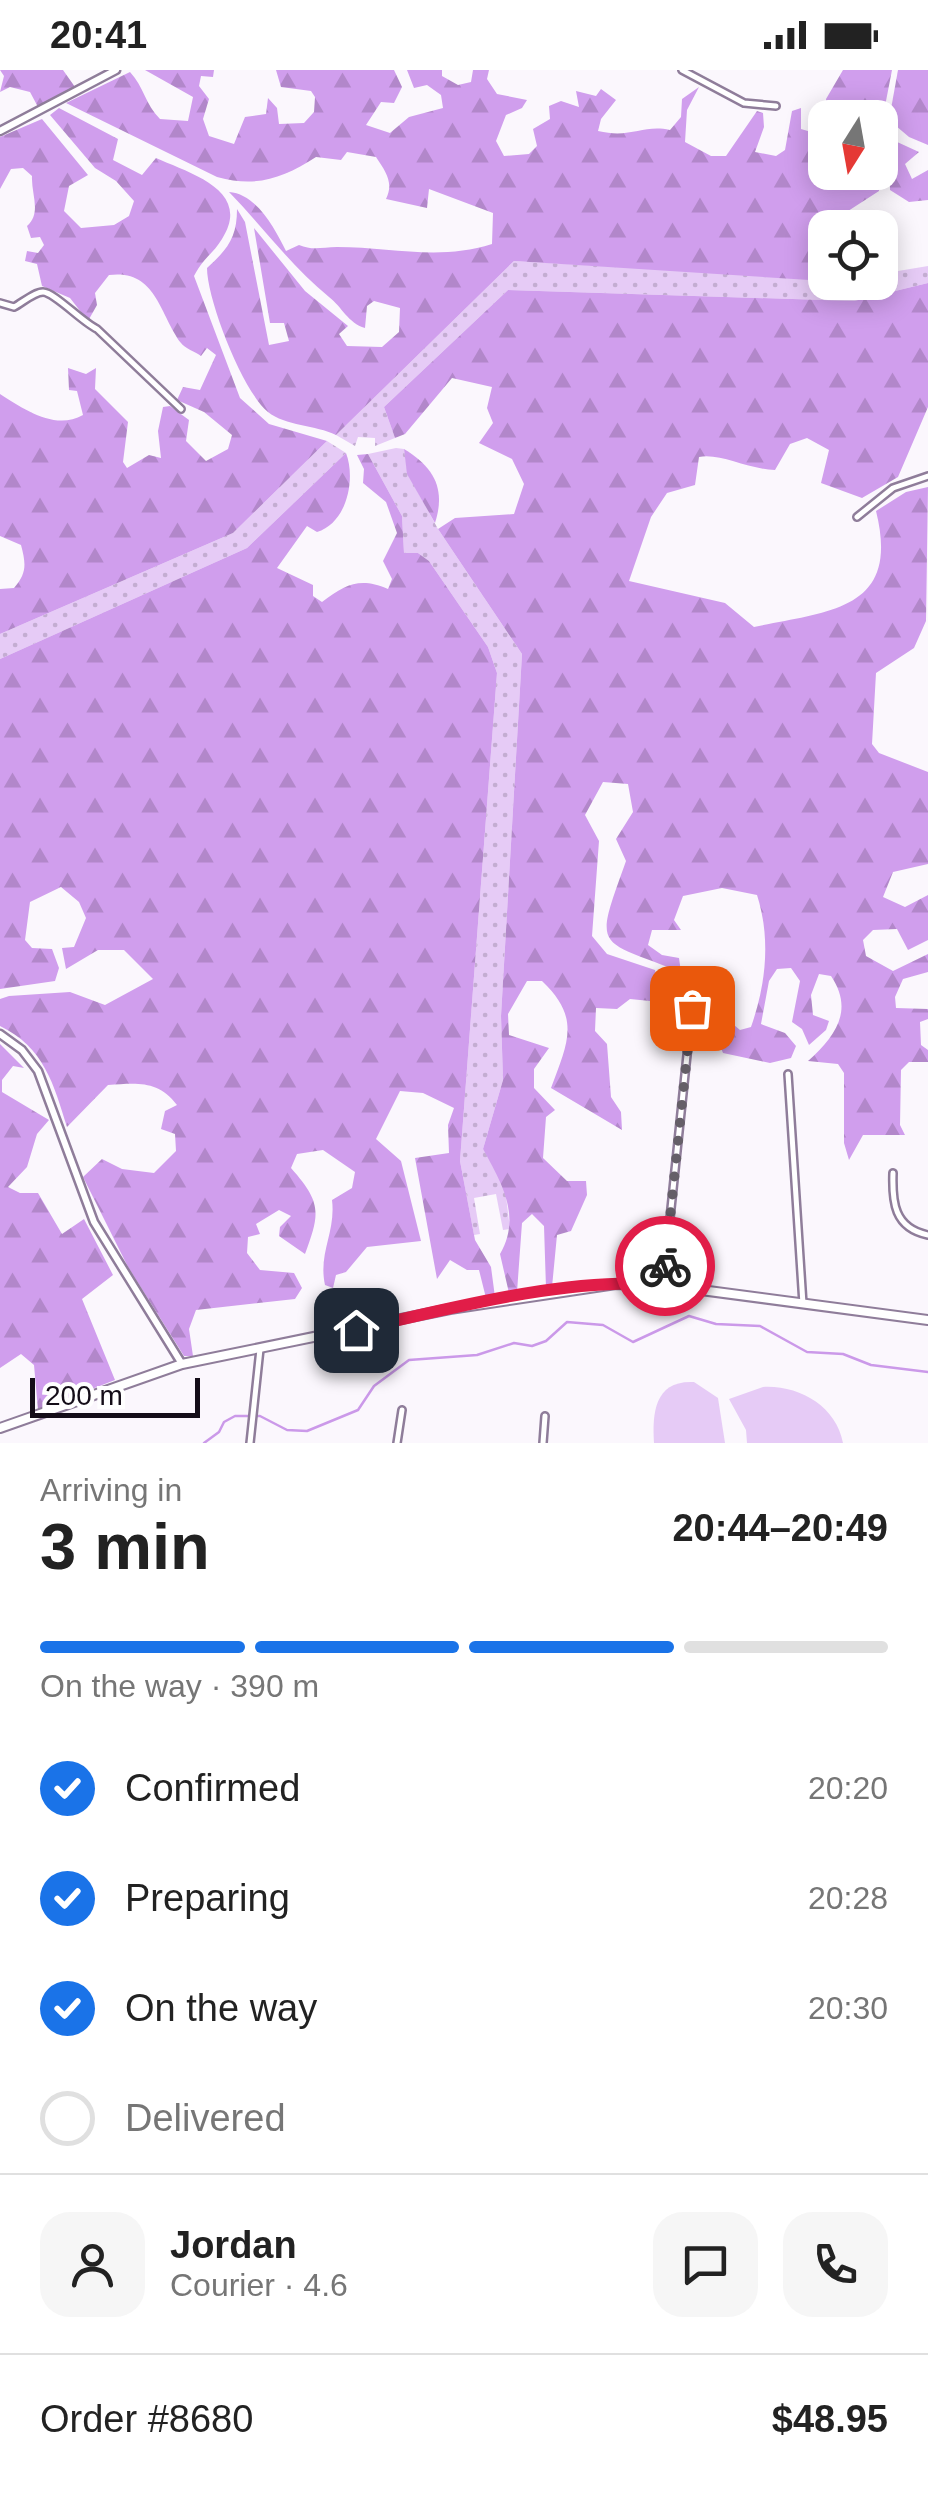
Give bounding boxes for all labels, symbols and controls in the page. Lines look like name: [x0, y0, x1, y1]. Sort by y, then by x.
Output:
text: 20:41: [50, 14, 147, 56]
north arrow: [808, 100, 898, 190]
map controls: [808, 100, 898, 300]
button: locate: [808, 210, 898, 300]
pin: [650, 966, 735, 1051]
icon: bag: [665, 981, 720, 1036]
courier: [615, 1216, 715, 1316]
icon: bike: [638, 1239, 693, 1294]
pin: [314, 1288, 399, 1373]
icon: home: [329, 1303, 384, 1358]
scale bar: [30, 1373, 200, 1418]
text: 200 m: [45, 1380, 123, 1411]
text: Arriving in: [40, 1472, 182, 1508]
text: 20:44–20:49: [672, 1507, 888, 1549]
text: 3 min: [40, 1510, 210, 1583]
text: On the way · 390 m: [40, 1668, 319, 1704]
icon: check: [40, 1761, 95, 1816]
text: Confirmed: [125, 1767, 300, 1809]
text: 20:20: [808, 1770, 888, 1806]
icon: check: [40, 1871, 95, 1926]
text: Preparing: [125, 1877, 290, 1919]
text: 20:28: [808, 1880, 888, 1916]
icon: check: [40, 1981, 95, 2036]
text: On the way: [125, 1987, 317, 2029]
text: 20:30: [808, 1990, 888, 2026]
text: Delivered: [125, 2097, 286, 2139]
button: person: [40, 2212, 145, 2317]
button: chat: [653, 2212, 758, 2317]
button: phone: [783, 2212, 888, 2317]
text: Jordan: [170, 2224, 297, 2266]
text: Courier · 4.6: [170, 2267, 348, 2303]
text: Order #8680: [40, 2398, 253, 2440]
text: $48.95: [772, 2398, 888, 2440]

